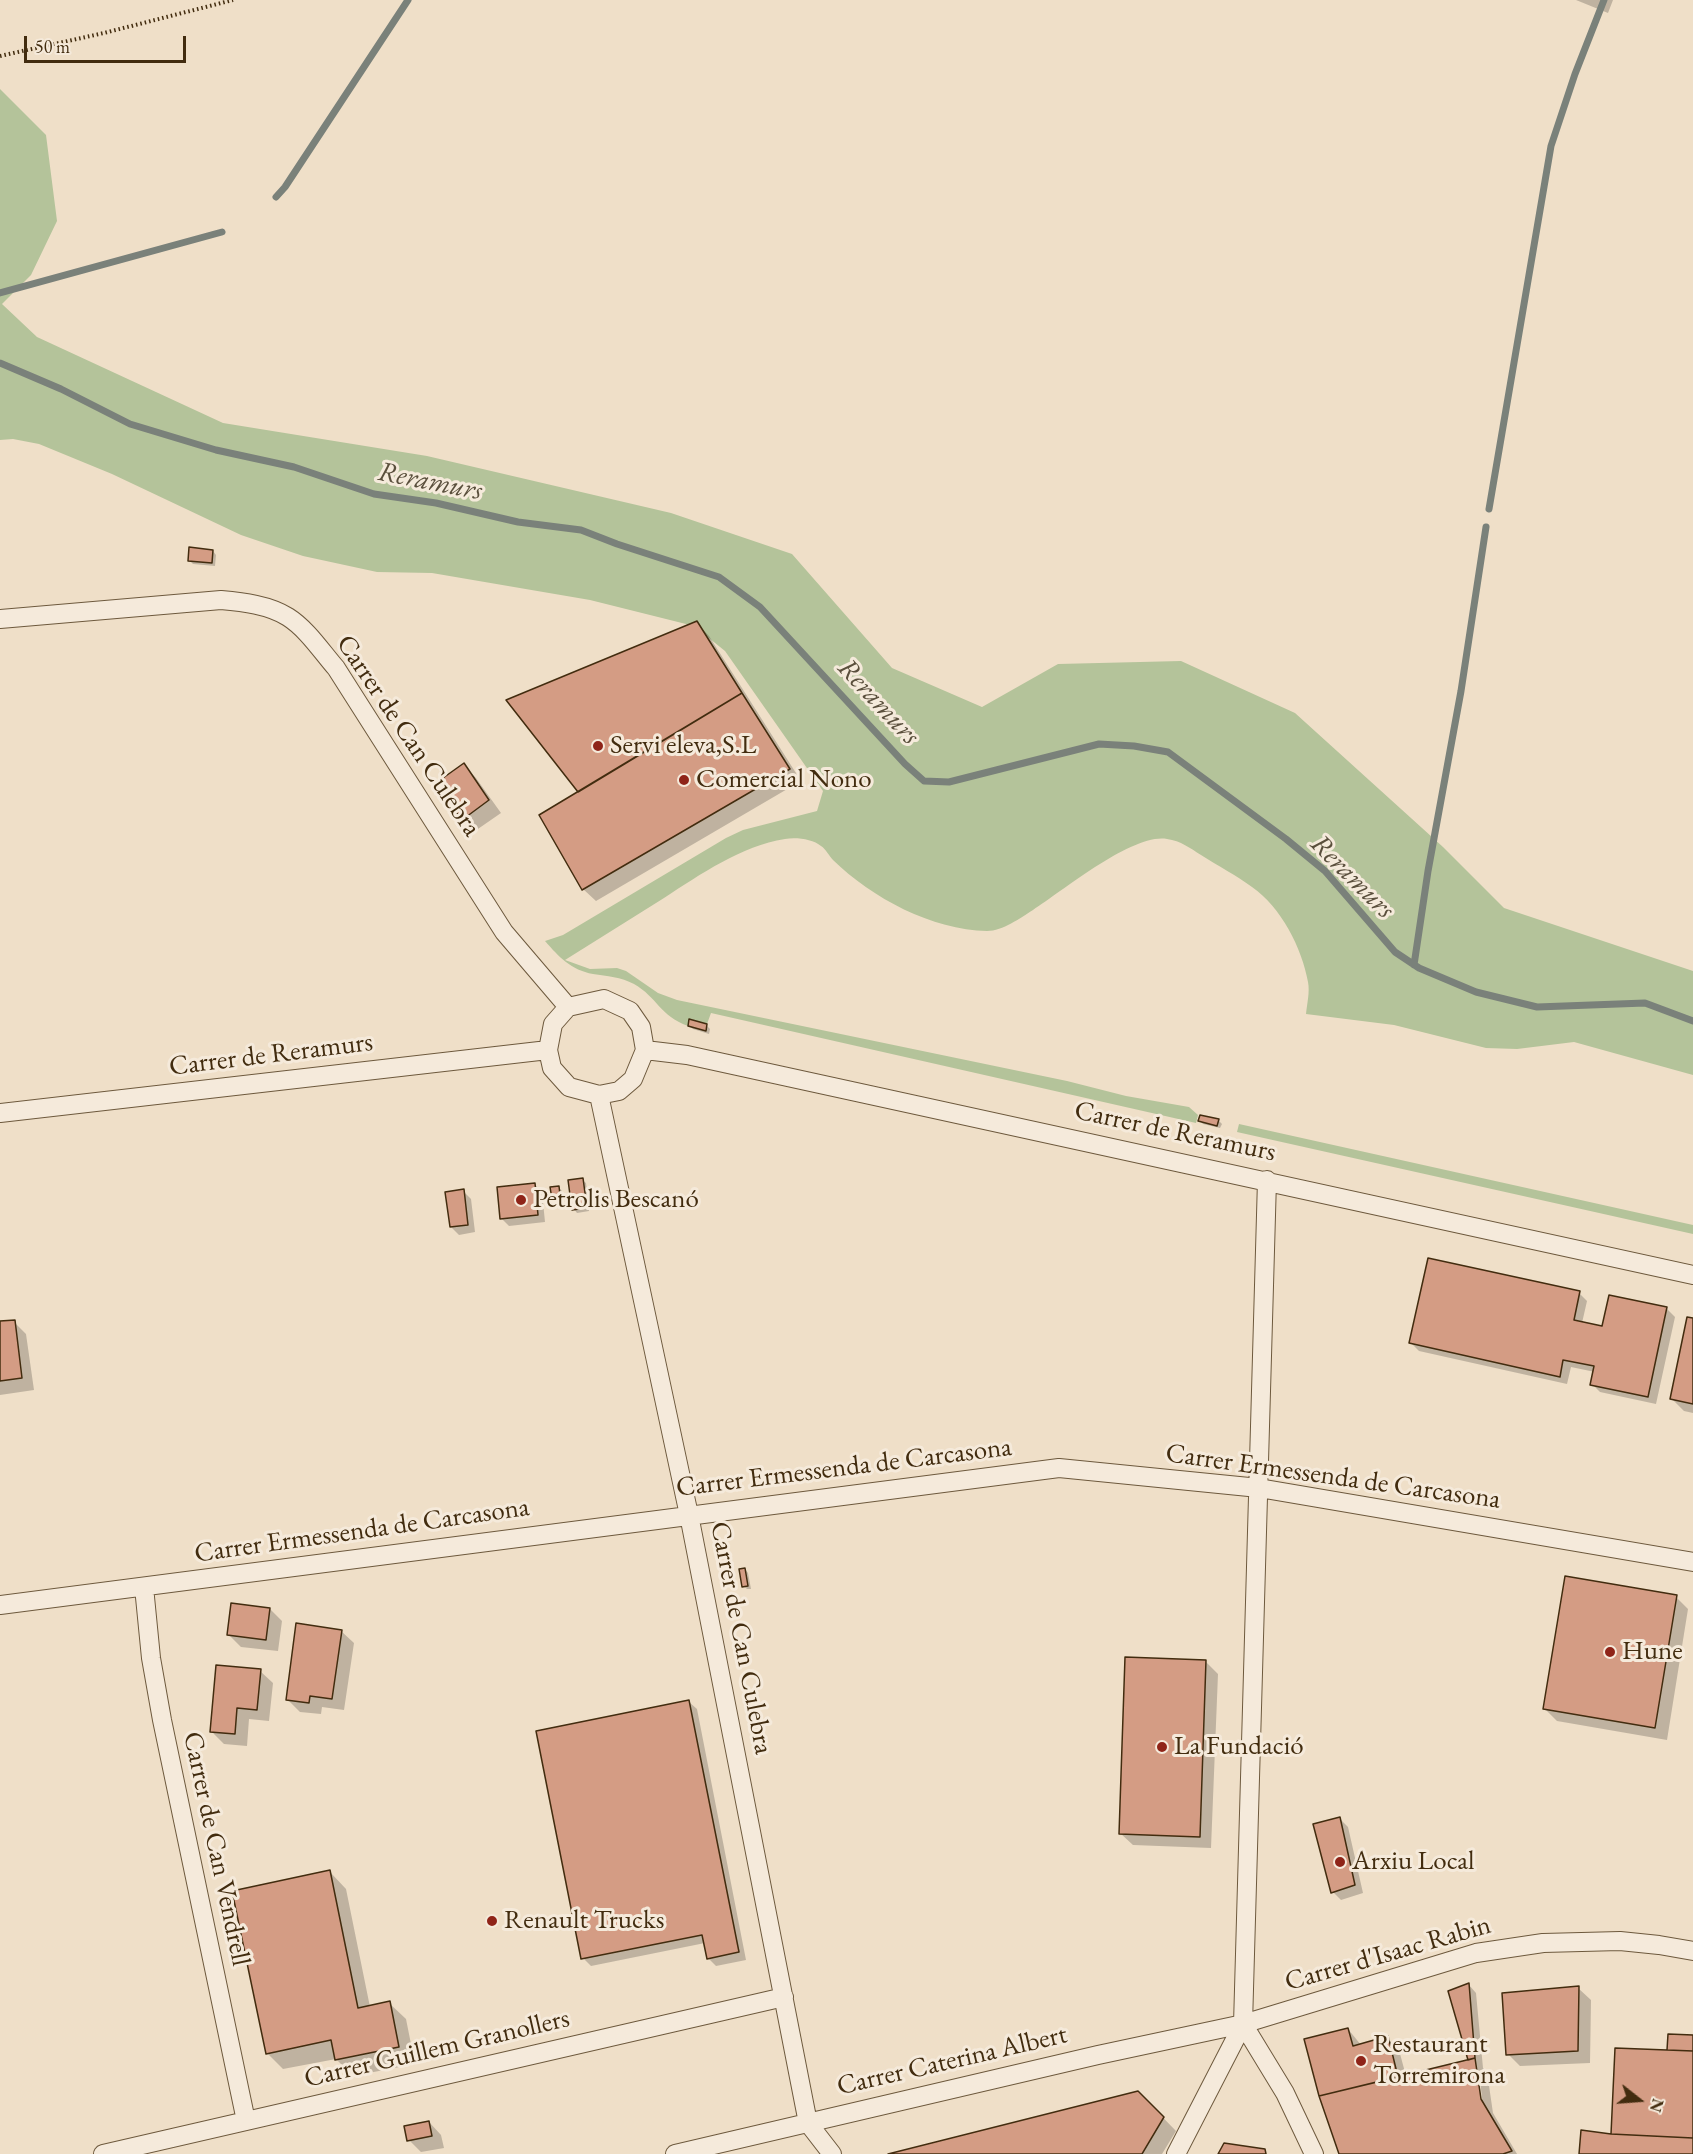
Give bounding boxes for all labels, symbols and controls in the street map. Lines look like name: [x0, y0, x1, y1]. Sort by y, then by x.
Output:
scale bar: [27, 24, 189, 62]
text: 50 m: [35, 35, 70, 58]
water label: Reramurs: [375, 455, 485, 509]
street label: Carrer de Can Culebra: [329, 629, 487, 843]
water label: Reramurs: [830, 652, 926, 752]
place label: Servi eleva,S.L: [610, 730, 756, 762]
marker: Servi eleva,S.L: [591, 739, 605, 753]
place label: Comercial Nono: [696, 764, 872, 796]
marker: Comercial Nono: [677, 773, 691, 787]
water label: Reramurs: [1303, 828, 1401, 926]
street label: Carrer de Reramurs: [167, 1026, 375, 1084]
street label: Carrer de Reramurs: [1071, 1095, 1279, 1169]
place label: Petrolis Bescanó: [533, 1184, 699, 1216]
marker: Petrolis Bescanó: [514, 1193, 528, 1207]
street label: Carrer Ermessenda de Carcasona: [674, 1431, 1014, 1505]
street label: Carrer Ermessenda de Carcasona: [1163, 1437, 1503, 1517]
street label: Carrer Ermessenda de Carcasona: [192, 1491, 532, 1571]
street label: Carrer de Can Culebra: [703, 1519, 779, 1757]
place label: Hune: [1622, 1636, 1683, 1668]
marker: Hune: [1603, 1645, 1617, 1659]
street label: Carrer de Can Vendrell: [175, 1729, 257, 1969]
place label: La Fundació: [1174, 1731, 1304, 1763]
marker: La Fundació: [1155, 1740, 1169, 1754]
place label: Arxiu Local: [1352, 1846, 1475, 1878]
marker: Arxiu Local: [1333, 1855, 1347, 1869]
place label: Renault Trucks: [504, 1905, 664, 1937]
street label: Carrer d'Isaac Rabin: [1281, 1909, 1495, 1999]
marker: Renault Trucks: [485, 1914, 499, 1928]
street label: Carrer Guillem Granollers: [301, 2003, 573, 2095]
street label: Carrer Caterina Albert: [834, 2019, 1070, 2103]
place label: Restaurant Torremirona: [1373, 2029, 1505, 2092]
marker: Restaurant Torremirona: [1354, 2054, 1368, 2068]
north arrow: [1609, 2070, 1669, 2130]
text: N: [1645, 2096, 1669, 2115]

